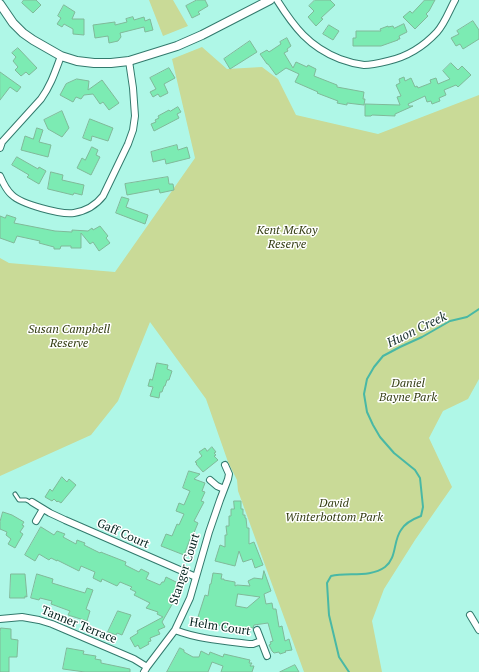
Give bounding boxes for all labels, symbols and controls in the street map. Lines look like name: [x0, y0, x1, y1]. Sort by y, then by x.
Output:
park label: Kent McKoy Reserve: [257, 224, 317, 252]
water label: Huon Creek: [385, 309, 449, 351]
park label: Susan Campbell Reserve: [28, 323, 110, 351]
park label: Daniel Bayne Park: [379, 377, 437, 405]
park label: David Winterbottom Park: [285, 497, 383, 525]
street label: Gaff Court: [95, 516, 151, 552]
street label: Stanger Court: [167, 532, 203, 606]
street label: Tanner Terrace: [39, 603, 119, 647]
street label: Helm Court: [188, 615, 252, 639]

